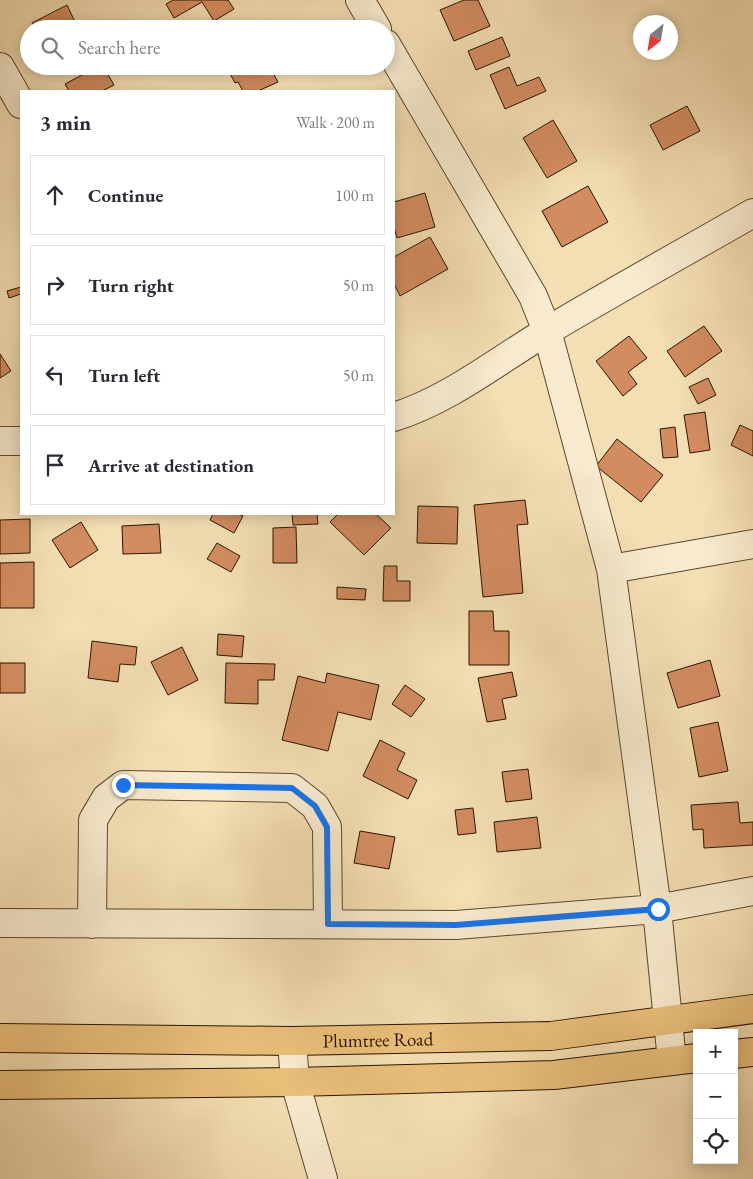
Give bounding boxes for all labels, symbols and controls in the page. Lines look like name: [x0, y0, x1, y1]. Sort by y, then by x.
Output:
north arrow: [633, 15, 678, 60]
search box: [20, 20, 395, 75]
icon: search: [38, 34, 66, 62]
text: Search here: [78, 35, 160, 60]
text: 3 min: [40, 109, 91, 136]
text: Walk · 200 m: [296, 112, 375, 133]
icon: ahead: [41, 181, 69, 209]
text: Continue: [88, 183, 163, 208]
text: 100 m: [335, 185, 374, 206]
icon: right: [41, 271, 69, 299]
text: Turn right: [88, 273, 174, 298]
text: 50 m: [343, 275, 374, 296]
icon: left: [41, 361, 69, 389]
text: Turn left: [88, 363, 160, 388]
text: 50 m: [343, 365, 374, 386]
icon: arrive: [41, 451, 69, 479]
text: Arrive at destination: [88, 453, 254, 478]
route end: [112, 774, 135, 797]
route start: [647, 898, 670, 921]
street label: Plumtree Road: [323, 1026, 434, 1053]
map controls: [693, 1029, 738, 1164]
button: +: [693, 1029, 738, 1074]
button: −: [693, 1074, 738, 1119]
button: locate: [693, 1119, 738, 1164]

